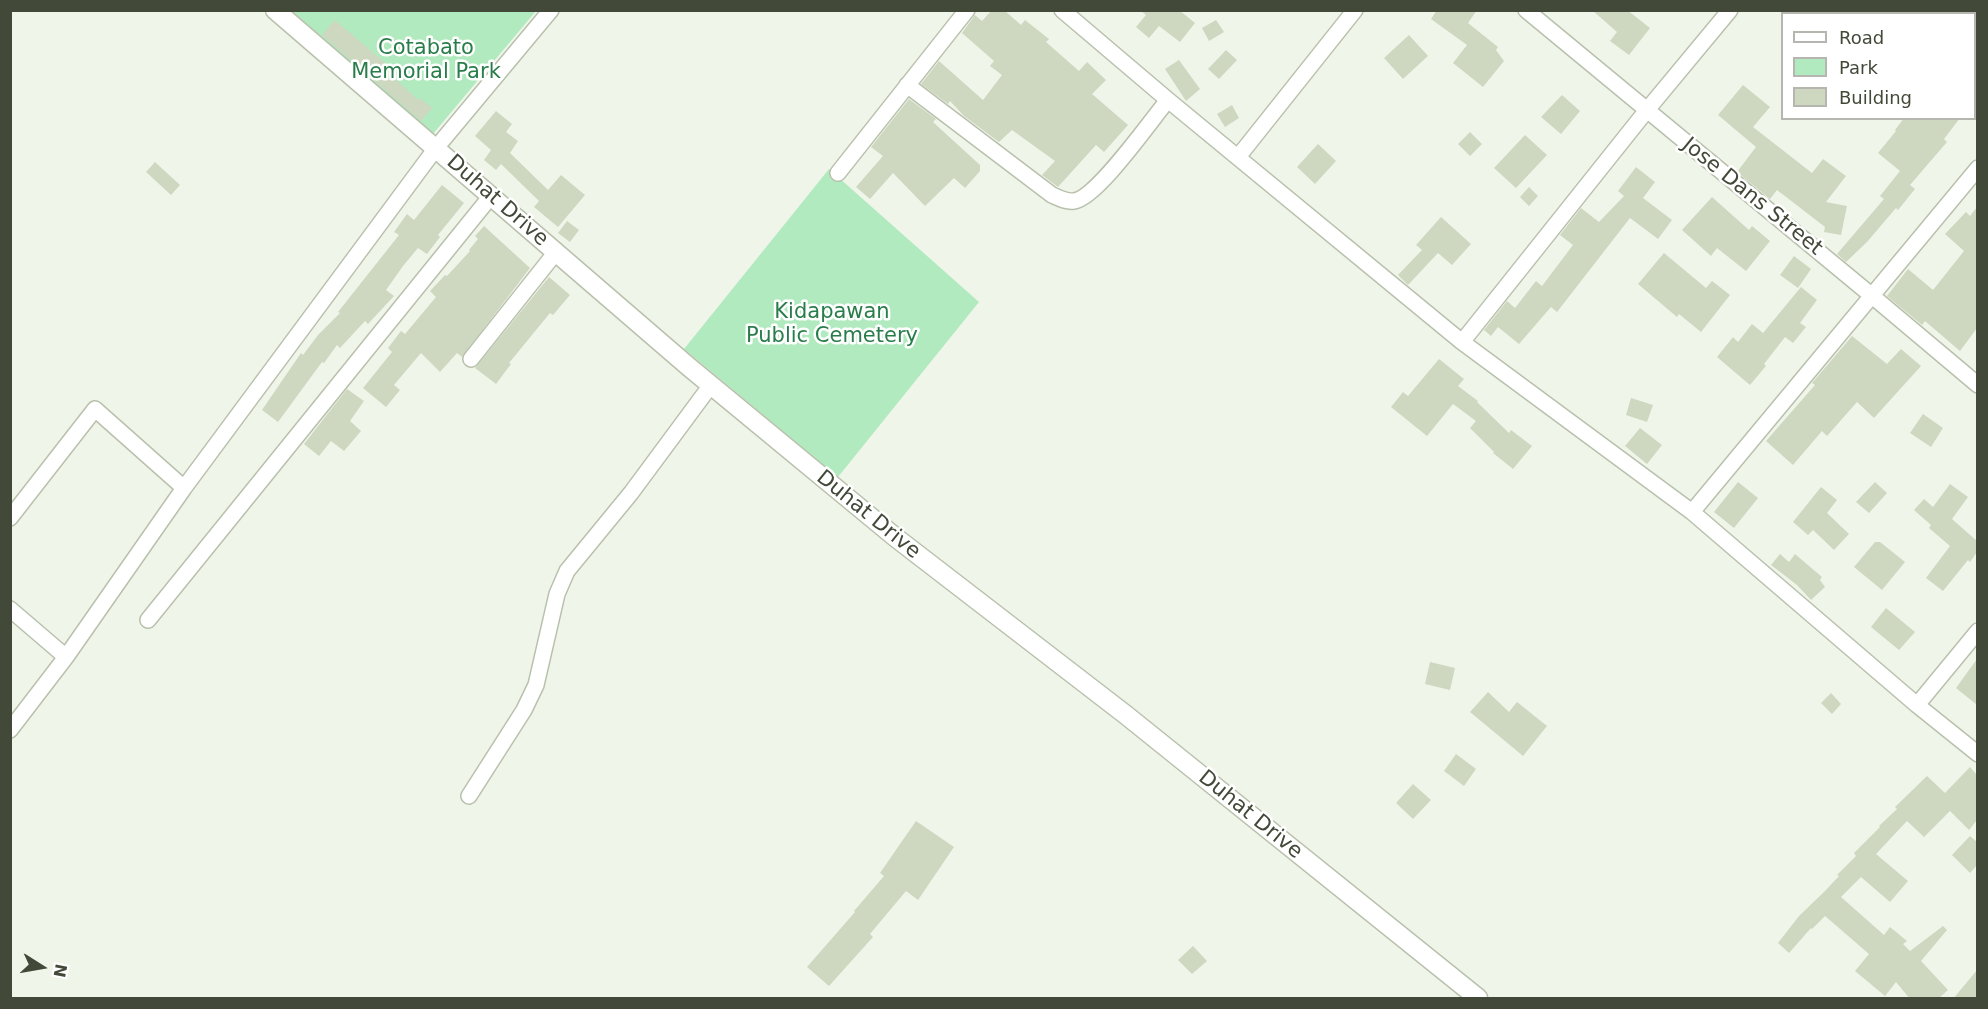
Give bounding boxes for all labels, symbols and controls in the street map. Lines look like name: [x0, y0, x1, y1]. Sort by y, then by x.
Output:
legend: [1781, 12, 1976, 120]
text: Road: [1839, 27, 1884, 48]
park label: Cotabato Memorial Park: [351, 36, 501, 86]
text: Park: [1839, 57, 1878, 78]
text: Building: [1839, 87, 1912, 108]
street label: Jose Dans Street: [1677, 133, 1827, 261]
street label: Duhat Drive: [441, 150, 553, 252]
park label: Kidapawan Public Cemetery: [746, 300, 918, 350]
street label: Duhat Drive: [811, 465, 925, 565]
street label: Duhat Drive: [1193, 765, 1307, 865]
north arrow: [12, 937, 72, 997]
text: N: [50, 962, 71, 979]

